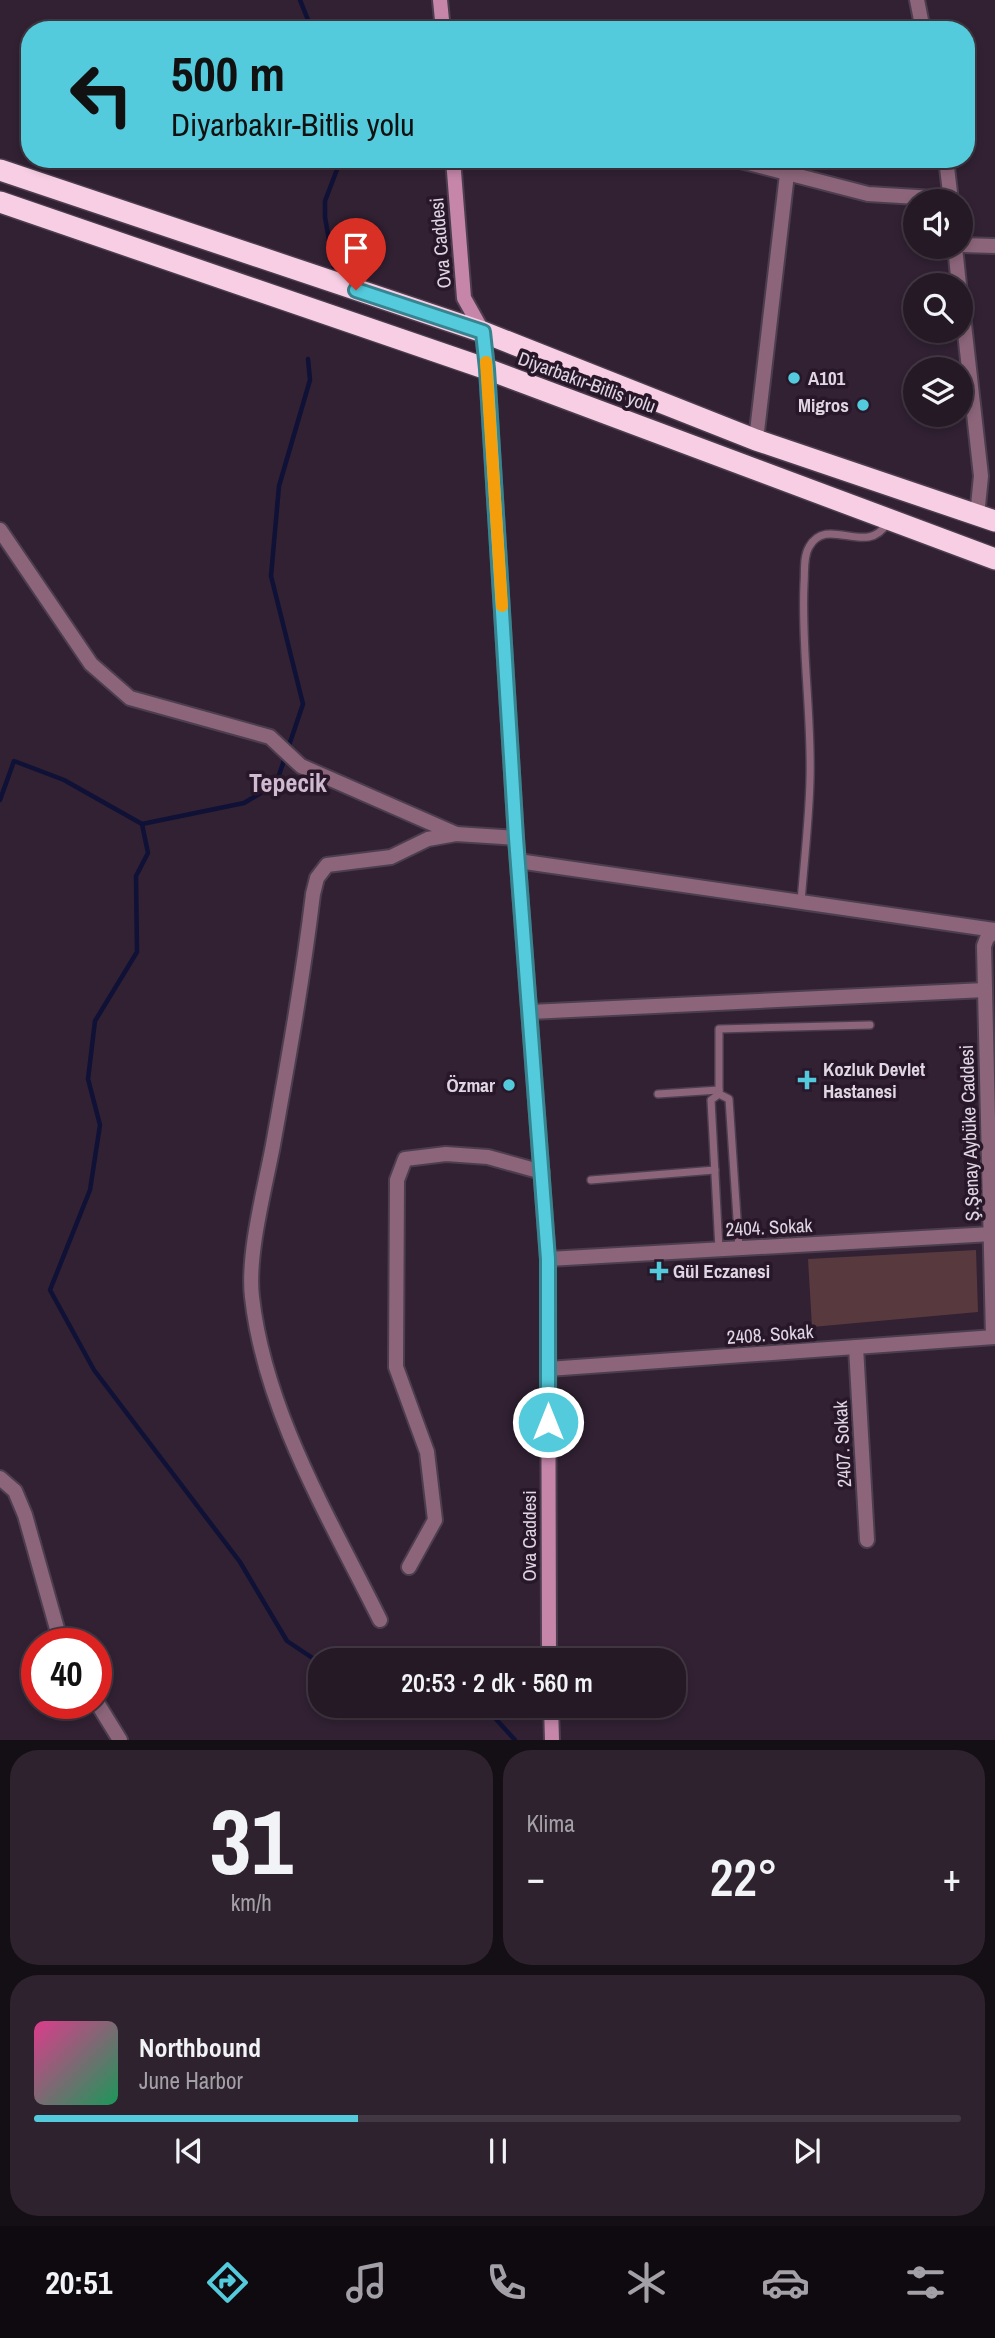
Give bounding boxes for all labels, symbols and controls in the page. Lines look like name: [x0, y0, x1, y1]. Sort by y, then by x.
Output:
text: 500 m: [171, 40, 285, 106]
icon: left: [56, 49, 147, 140]
text: Diyarbakır-Bitlis yolu: [171, 103, 415, 146]
map controls: [903, 189, 973, 427]
button: sound: [903, 189, 973, 259]
street label: Ova Caddesi: [423, 197, 457, 289]
pin: [326, 218, 386, 290]
icon: arrive: [337, 229, 375, 267]
button: search: [903, 273, 973, 343]
street label: Diyarbakır-Bitlis yolu: [515, 345, 659, 419]
button: layers: [903, 357, 973, 427]
place label: A101: [808, 365, 846, 391]
marker: A101: [786, 370, 802, 386]
place label: Migros: [798, 392, 849, 418]
marker: Migros: [855, 397, 871, 413]
district label: Tepecik: [249, 765, 327, 800]
street label: Ş.Şenay Aybüke Caddesi: [953, 1044, 985, 1222]
place label: Kozluk Devlet Hastanesi: [823, 1056, 925, 1104]
marker: Kozluk Devlet Hastanesi: [797, 1070, 817, 1090]
place label: Özmar: [447, 1072, 495, 1098]
marker: Özmar: [501, 1077, 517, 1093]
street label: 2404. Sokak: [725, 1212, 813, 1242]
place label: Gül Eczanesi: [673, 1258, 770, 1284]
marker: Gül Eczanesi: [651, 1263, 667, 1279]
street label: 2408. Sokak: [726, 1318, 814, 1350]
position arrow: [511, 1385, 585, 1459]
street label: 2407. Sokak: [827, 1400, 857, 1488]
street label: Ova Caddesi: [516, 1491, 542, 1581]
speed limit sign: 40: [21, 1628, 112, 1719]
text: 20:53 · 2 dk · 560 m: [401, 1665, 593, 1700]
text: 31: [210, 1780, 293, 1902]
text: Klima: [527, 1808, 575, 1839]
text: 22°: [710, 1842, 778, 1912]
text: −: [527, 1852, 545, 1903]
text: +: [943, 1852, 961, 1903]
text: km/h: [231, 1887, 272, 1918]
text: Northbound: [139, 2030, 261, 2065]
text: June Harbor: [139, 2065, 243, 2096]
icon: previous: [170, 2132, 208, 2170]
icon: pause: [479, 2132, 517, 2170]
icon: next: [788, 2132, 826, 2170]
icon: directions: [203, 2258, 252, 2307]
icon: music: [342, 2258, 391, 2307]
icon: phone: [482, 2258, 531, 2307]
icon: climate: [622, 2258, 671, 2307]
icon: car: [761, 2258, 810, 2307]
icon: filters: [901, 2258, 950, 2307]
text: 20:51: [45, 2261, 112, 2304]

